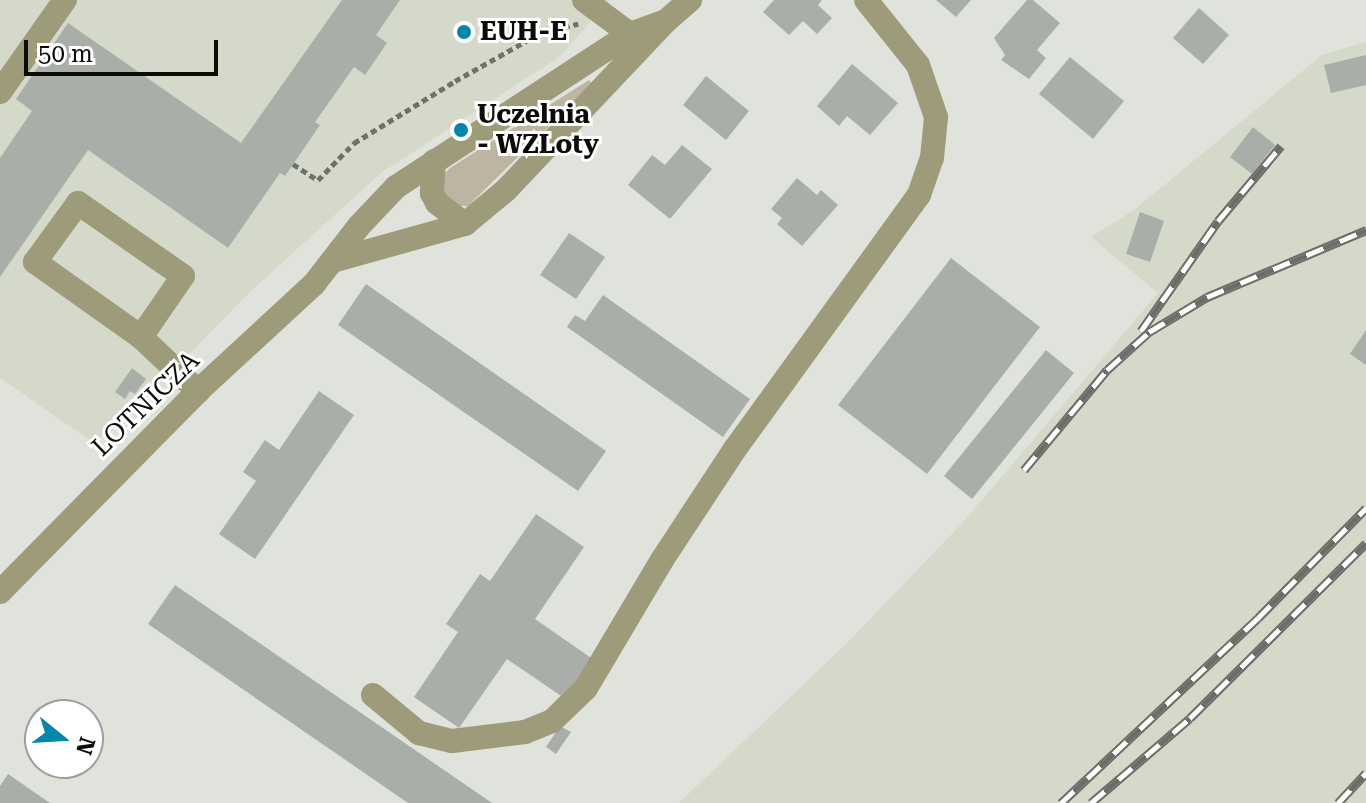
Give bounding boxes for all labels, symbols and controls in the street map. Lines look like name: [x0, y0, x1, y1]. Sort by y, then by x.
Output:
place label: EUH-E: [480, 16, 567, 48]
marker: EUH-E: [455, 23, 473, 41]
scale bar: [28, 24, 222, 74]
text: 50 m: [38, 40, 93, 68]
place label: Uczelnia - WZLoty: [477, 99, 599, 160]
marker: Uczelnia - WZLoty: [452, 121, 470, 139]
street label: LOTNICZA: [86, 345, 206, 463]
north arrow: [24, 699, 104, 779]
text: N: [71, 734, 100, 758]

